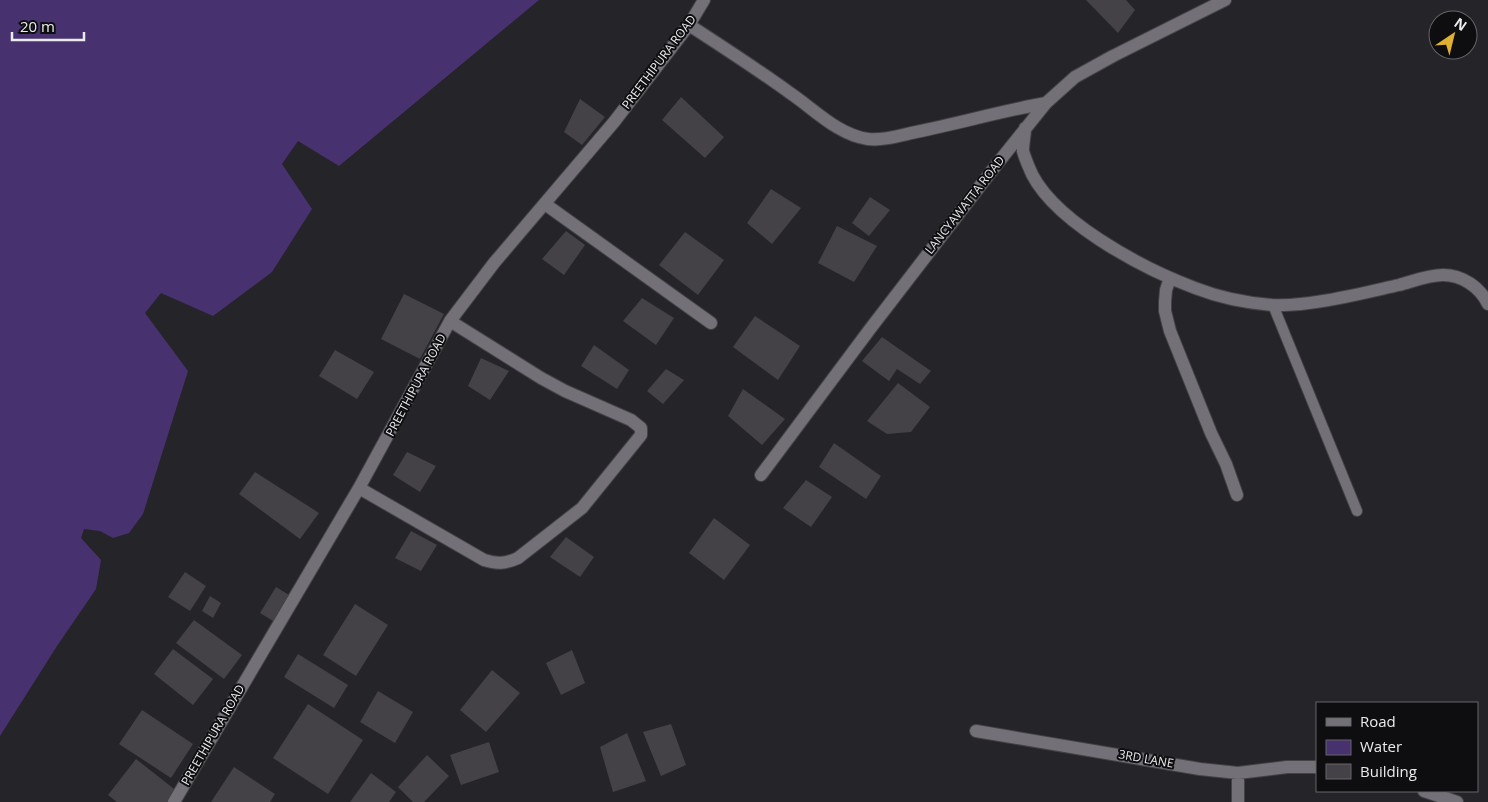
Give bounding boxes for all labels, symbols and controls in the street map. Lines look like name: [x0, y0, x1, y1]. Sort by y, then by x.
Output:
scale bar: [12, 10, 85, 42]
north arrow: [1428, 10, 1478, 60]
street label: PREETHIPURA ROAD: [618, 11, 700, 112]
text: N: [1451, 13, 1471, 35]
text: 20 m: [20, 16, 55, 36]
street label: LANCYAWATTA ROAD: [921, 152, 1008, 257]
street label: PREETHIPURA ROAD: [381, 330, 450, 439]
street label: PREETHIPURA ROAD: [177, 681, 248, 788]
legend: [1316, 702, 1478, 792]
text: Road: [1360, 711, 1396, 731]
text: Water: [1360, 736, 1402, 756]
street label: 3RD LANE: [1117, 745, 1175, 772]
text: Building: [1360, 761, 1417, 781]

